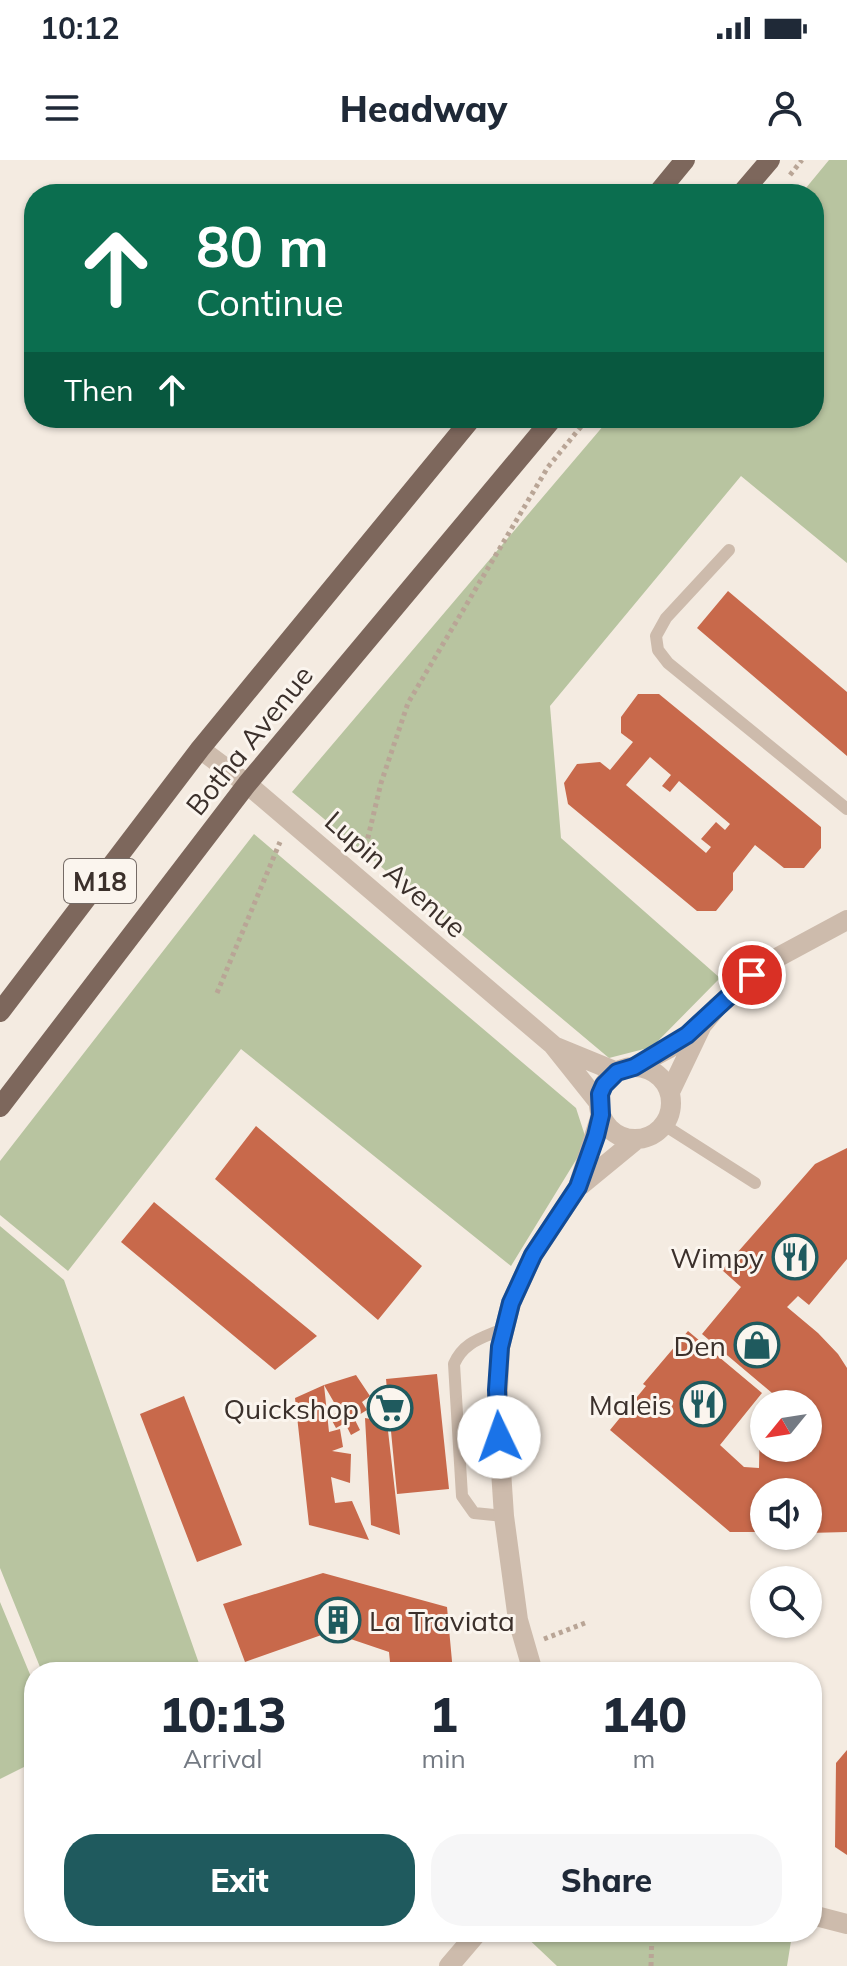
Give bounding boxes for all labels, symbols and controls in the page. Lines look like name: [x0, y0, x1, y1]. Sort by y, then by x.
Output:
text: 10:12: [40, 9, 119, 47]
icon: menu: [40, 86, 84, 130]
text: Headway: [340, 86, 507, 131]
icon: person: [763, 86, 807, 130]
text: 80 m: [196, 211, 329, 281]
icon: ahead: [64, 216, 168, 320]
text: Continue: [196, 280, 344, 325]
icon: ahead: [150, 368, 194, 412]
text: Then: [64, 371, 134, 409]
street label: Botha Avenue: [178, 658, 320, 822]
street label: Lupin Avenue: [318, 803, 474, 945]
road number: M18: [64, 859, 136, 903]
pin: [718, 941, 786, 1009]
icon: arrive: [730, 953, 774, 997]
restaurant icon: Wimpy: [771, 1233, 819, 1281]
place label: Wimpy: [670, 1240, 764, 1275]
shop icon: Den: [733, 1321, 781, 1369]
place label: Den: [673, 1328, 726, 1363]
restaurant icon: Maleis: [679, 1380, 727, 1428]
supermarket icon: Quickshop: [366, 1384, 414, 1432]
place label: Maleis: [589, 1387, 672, 1422]
north arrow: [750, 1390, 822, 1462]
map controls: [750, 1390, 822, 1638]
place label: Quickshop: [223, 1391, 359, 1426]
position arrow: [457, 1395, 541, 1479]
button: sound: [750, 1478, 822, 1550]
button: search: [750, 1566, 822, 1638]
building icon: La Traviata: [314, 1596, 362, 1644]
place label: La Traviata: [369, 1603, 515, 1638]
text: 10:13: [159, 1684, 287, 1744]
text: 1: [429, 1684, 458, 1744]
text: 140: [601, 1684, 687, 1744]
text: Arrival: [183, 1742, 263, 1775]
text: min: [422, 1742, 466, 1775]
text: m: [632, 1742, 655, 1775]
button: Exit: [64, 1834, 415, 1926]
button: Share: [431, 1834, 782, 1926]

